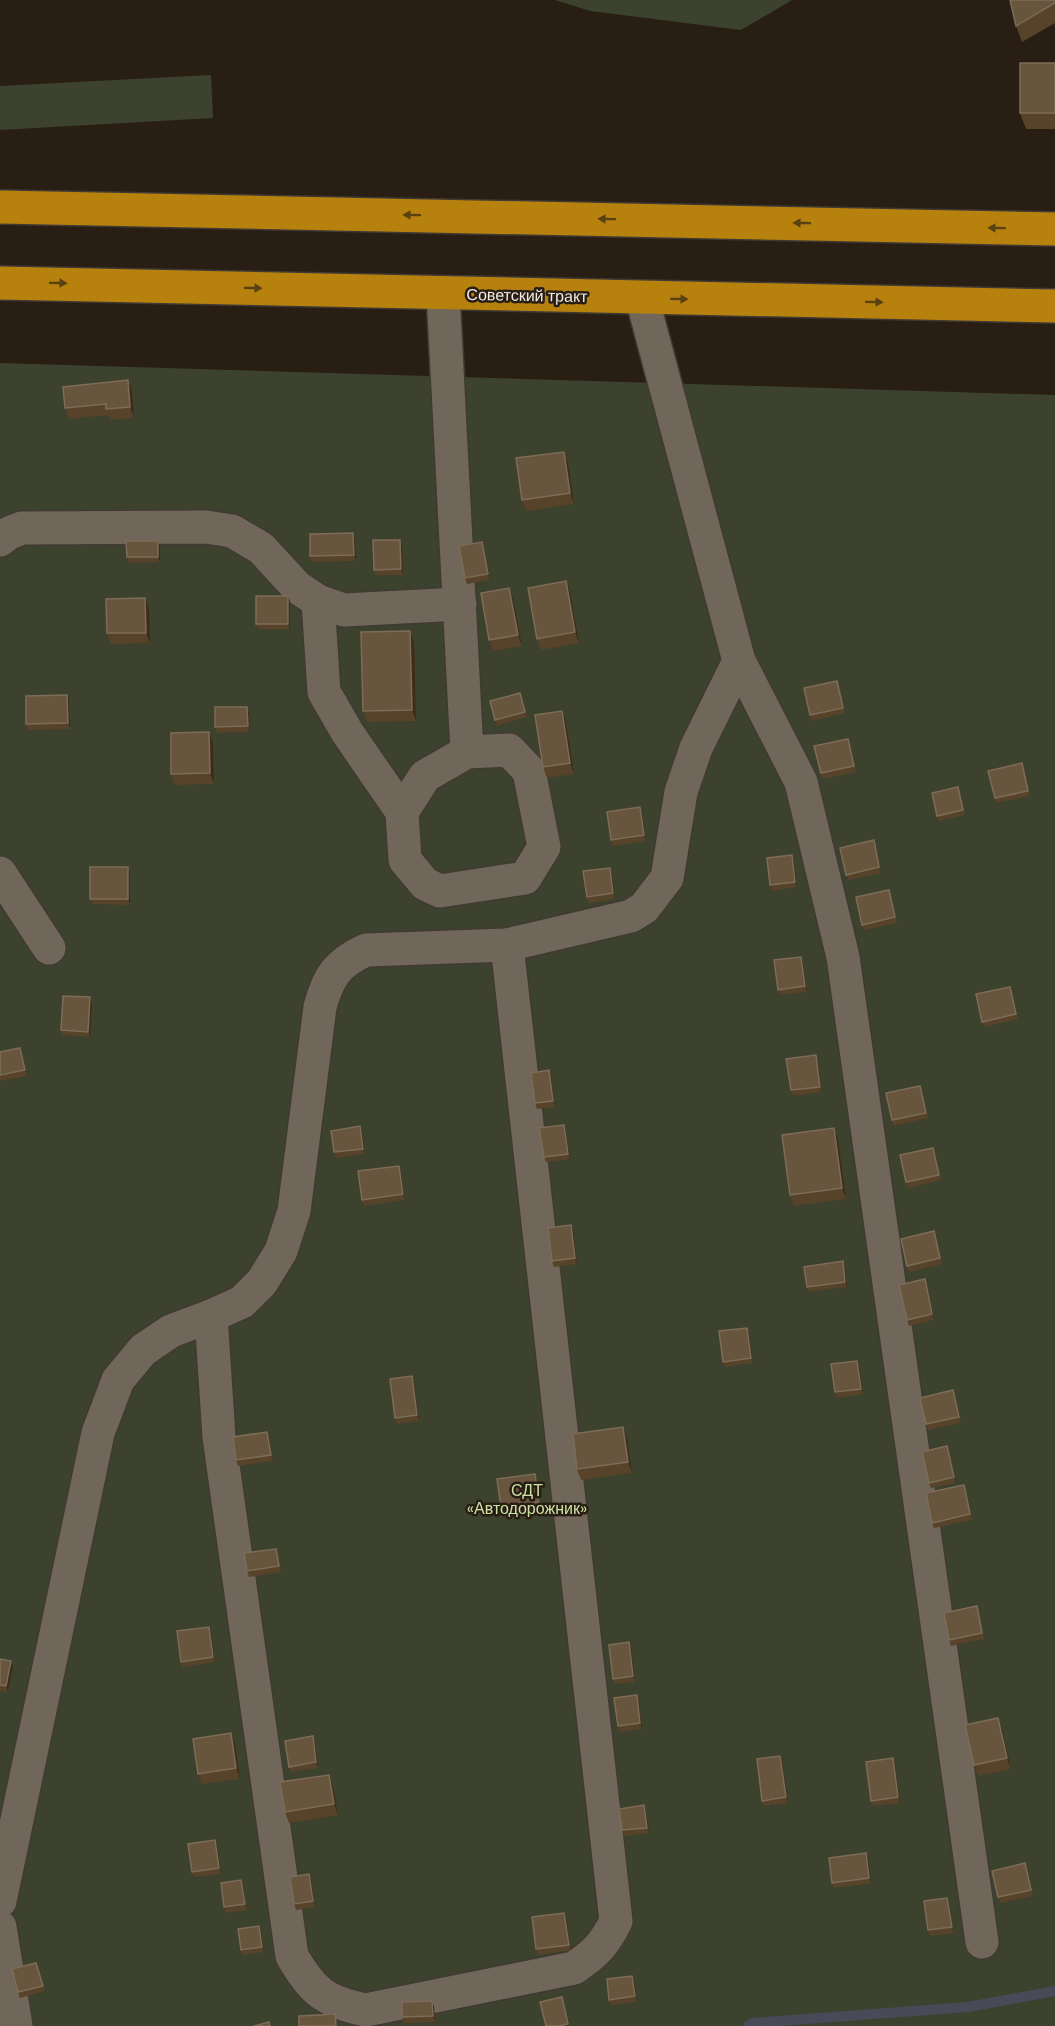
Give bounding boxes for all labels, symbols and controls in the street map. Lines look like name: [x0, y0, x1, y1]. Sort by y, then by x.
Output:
one-way arrow: [402, 210, 421, 220]
one-way arrow: [597, 214, 616, 224]
one-way arrow: [792, 219, 811, 228]
one-way arrow: [987, 223, 1006, 232]
one-way arrow: [49, 279, 68, 288]
one-way arrow: [244, 284, 263, 293]
street label: Советский тракт: [466, 284, 588, 307]
one-way arrow: [670, 294, 689, 303]
one-way arrow: [865, 298, 884, 307]
park label: СДТ «Автодорожник»: [467, 1480, 587, 1519]

